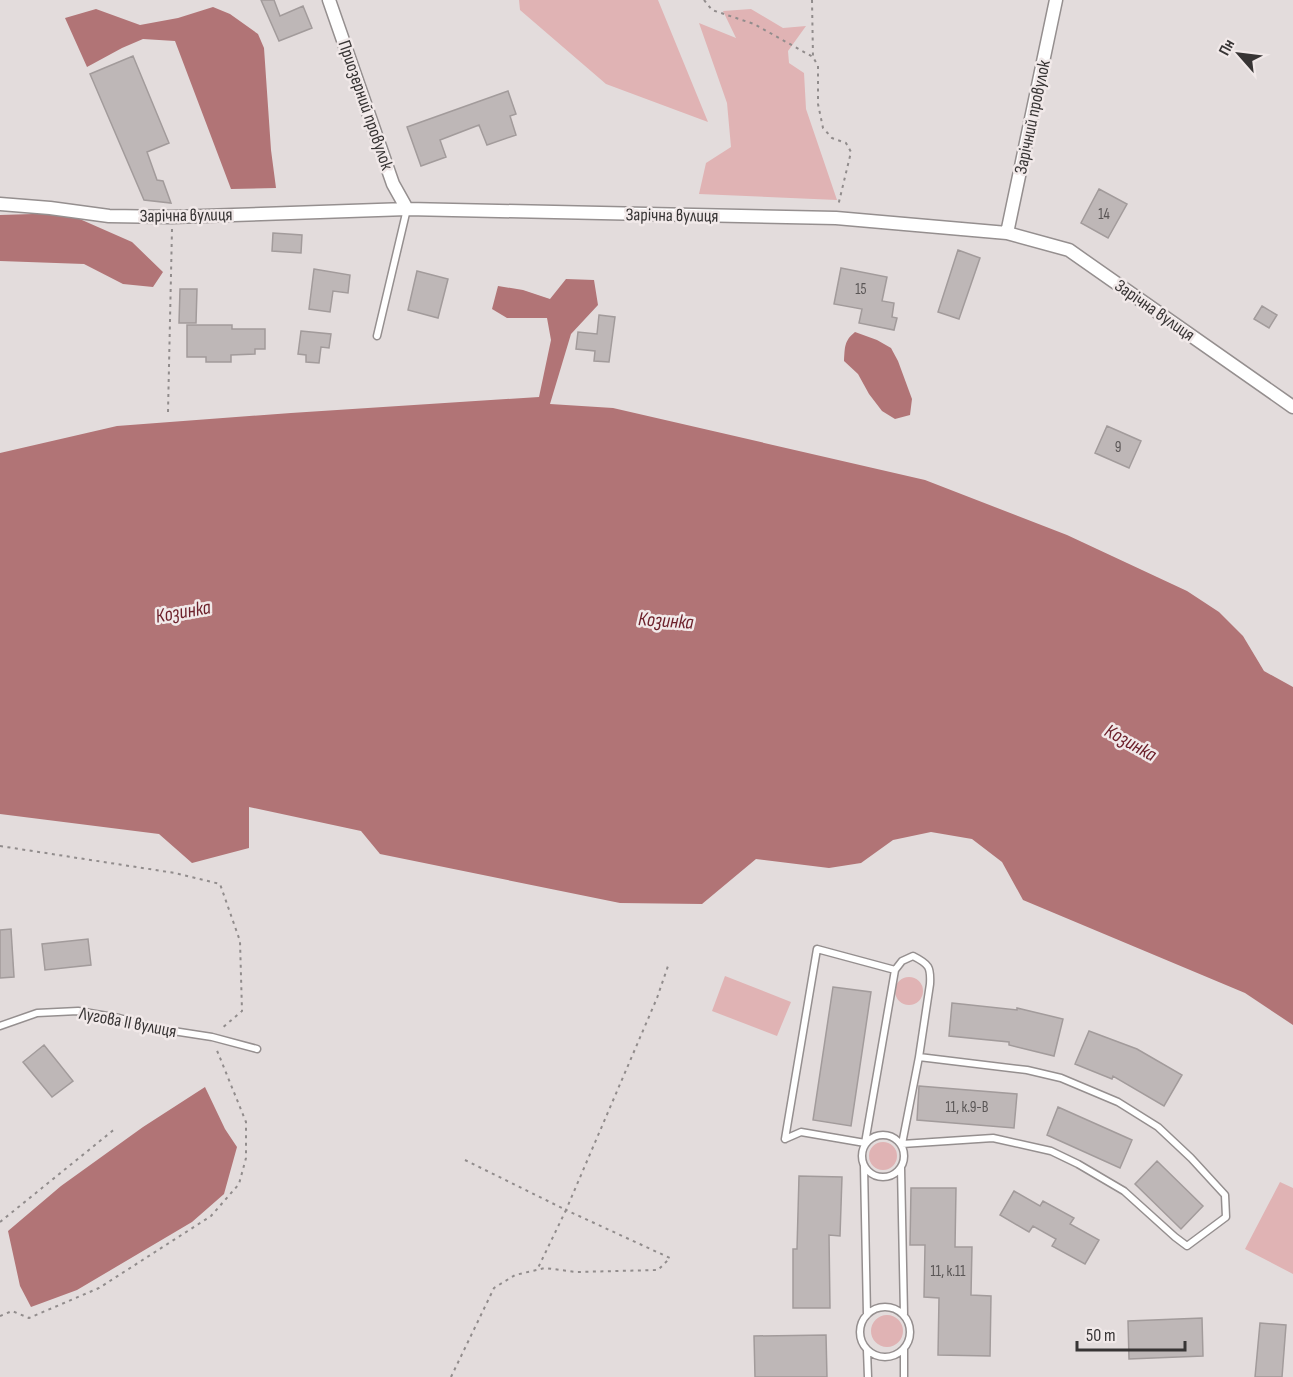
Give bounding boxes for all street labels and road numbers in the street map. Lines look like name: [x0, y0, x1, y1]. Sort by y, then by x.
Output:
street label: Приозерний провулок: [334, 38, 398, 173]
street label: Зарічний провулок: [1010, 58, 1055, 176]
street label: Зарічна вулиця: [139, 204, 233, 227]
street label: Зарічна вулиця: [625, 204, 719, 227]
street label: Зарічна вулиця: [1111, 275, 1199, 346]
street label: Лугова II вулиця: [77, 1003, 178, 1042]

